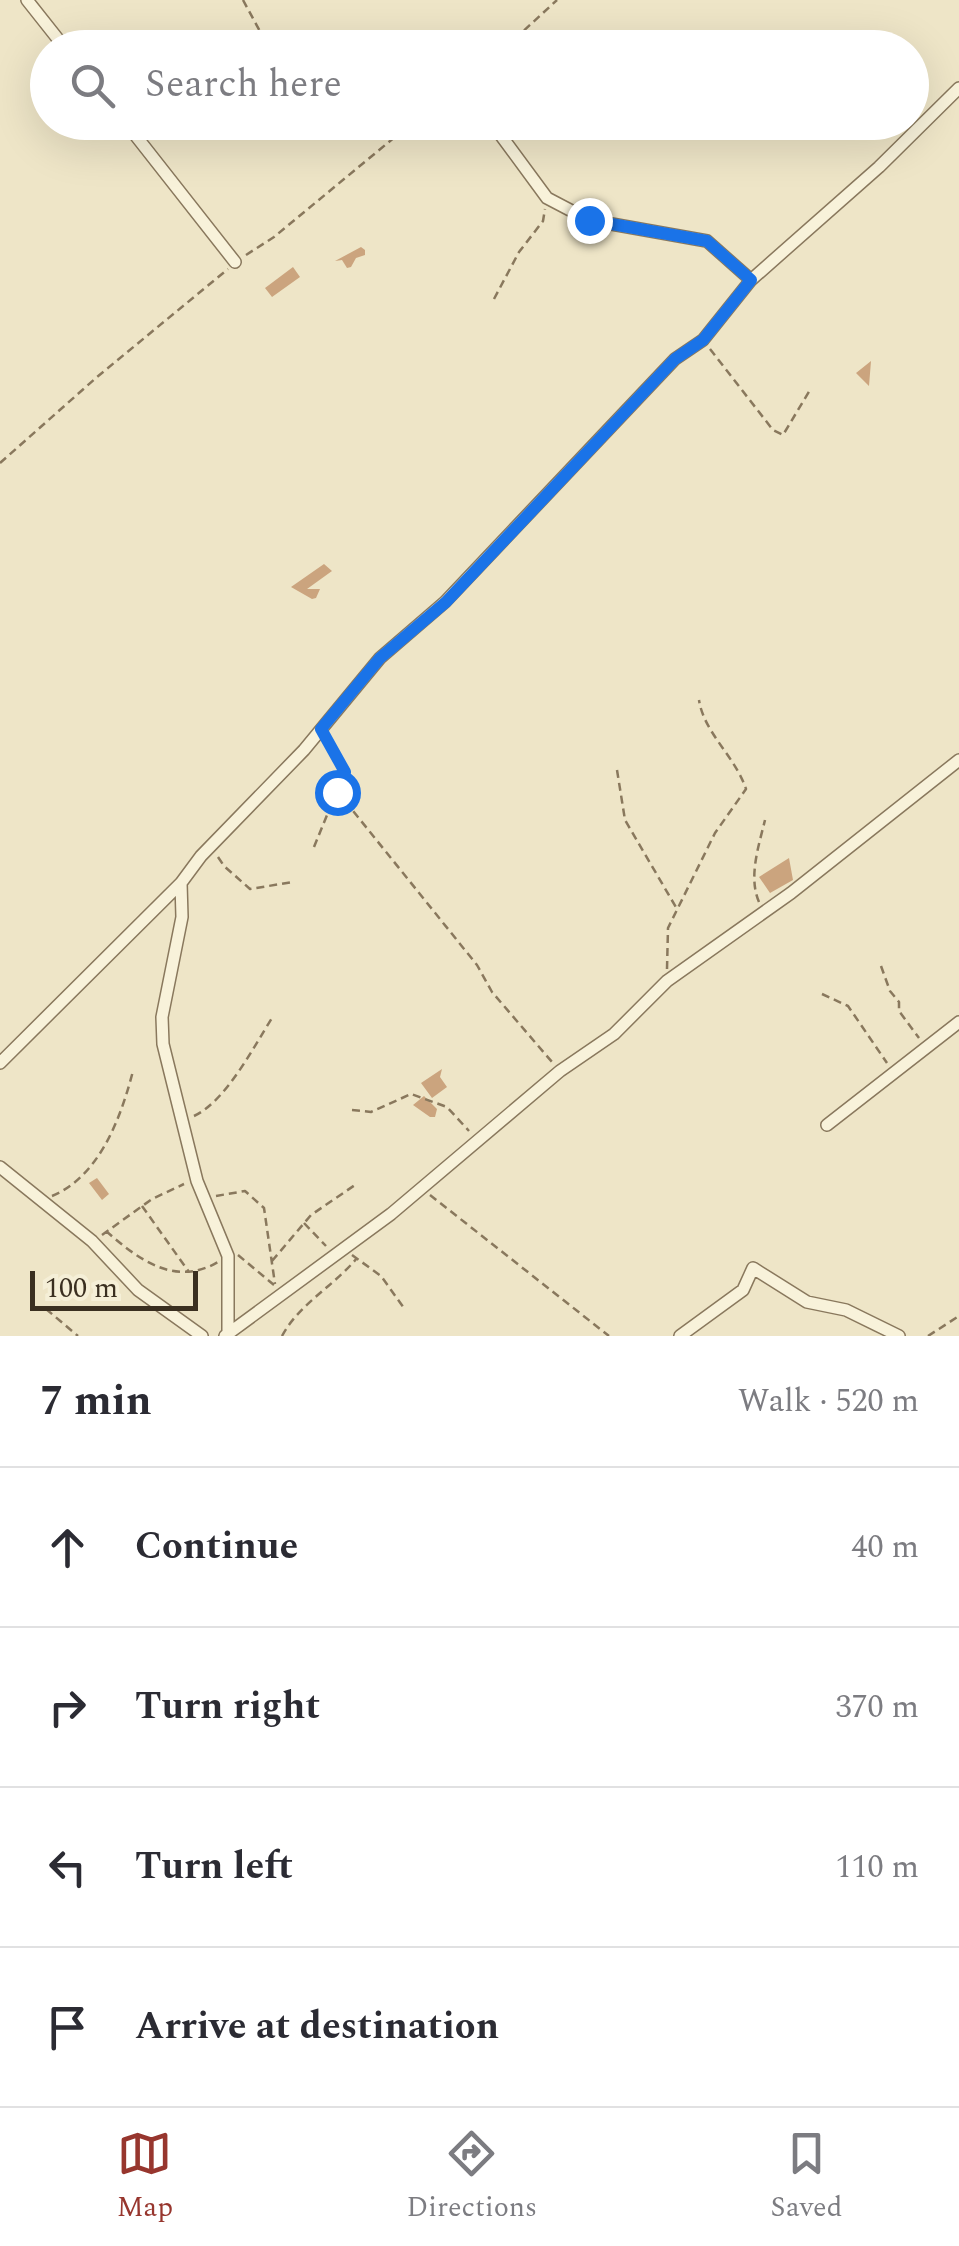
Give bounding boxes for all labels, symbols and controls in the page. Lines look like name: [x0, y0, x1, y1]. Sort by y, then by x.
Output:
search box: [30, 30, 929, 140]
text: Search here: [145, 56, 342, 114]
icon: search: [65, 58, 120, 113]
route end: [567, 198, 613, 244]
route start: [315, 770, 361, 816]
scale bar: [30, 1266, 198, 1310]
text: 100 m: [45, 1267, 118, 1310]
text: 7 min: [40, 1370, 152, 1433]
text: Walk · 520 m: [738, 1377, 919, 1426]
text: Continue: [135, 1518, 298, 1576]
icon: ahead: [40, 1520, 95, 1575]
text: 40 m: [851, 1523, 919, 1572]
text: Turn right: [135, 1678, 320, 1736]
icon: right: [40, 1680, 95, 1735]
text: 370 m: [835, 1683, 919, 1732]
text: Turn left: [135, 1838, 293, 1896]
icon: left: [40, 1840, 95, 1895]
text: 110 m: [835, 1843, 919, 1892]
text: Arrive at destination: [135, 1998, 499, 2056]
icon: arrive: [40, 2000, 95, 2055]
tab: Map: [117, 2126, 173, 2229]
tab: Directions: [406, 2126, 537, 2229]
tab: Saved: [771, 2126, 842, 2229]

